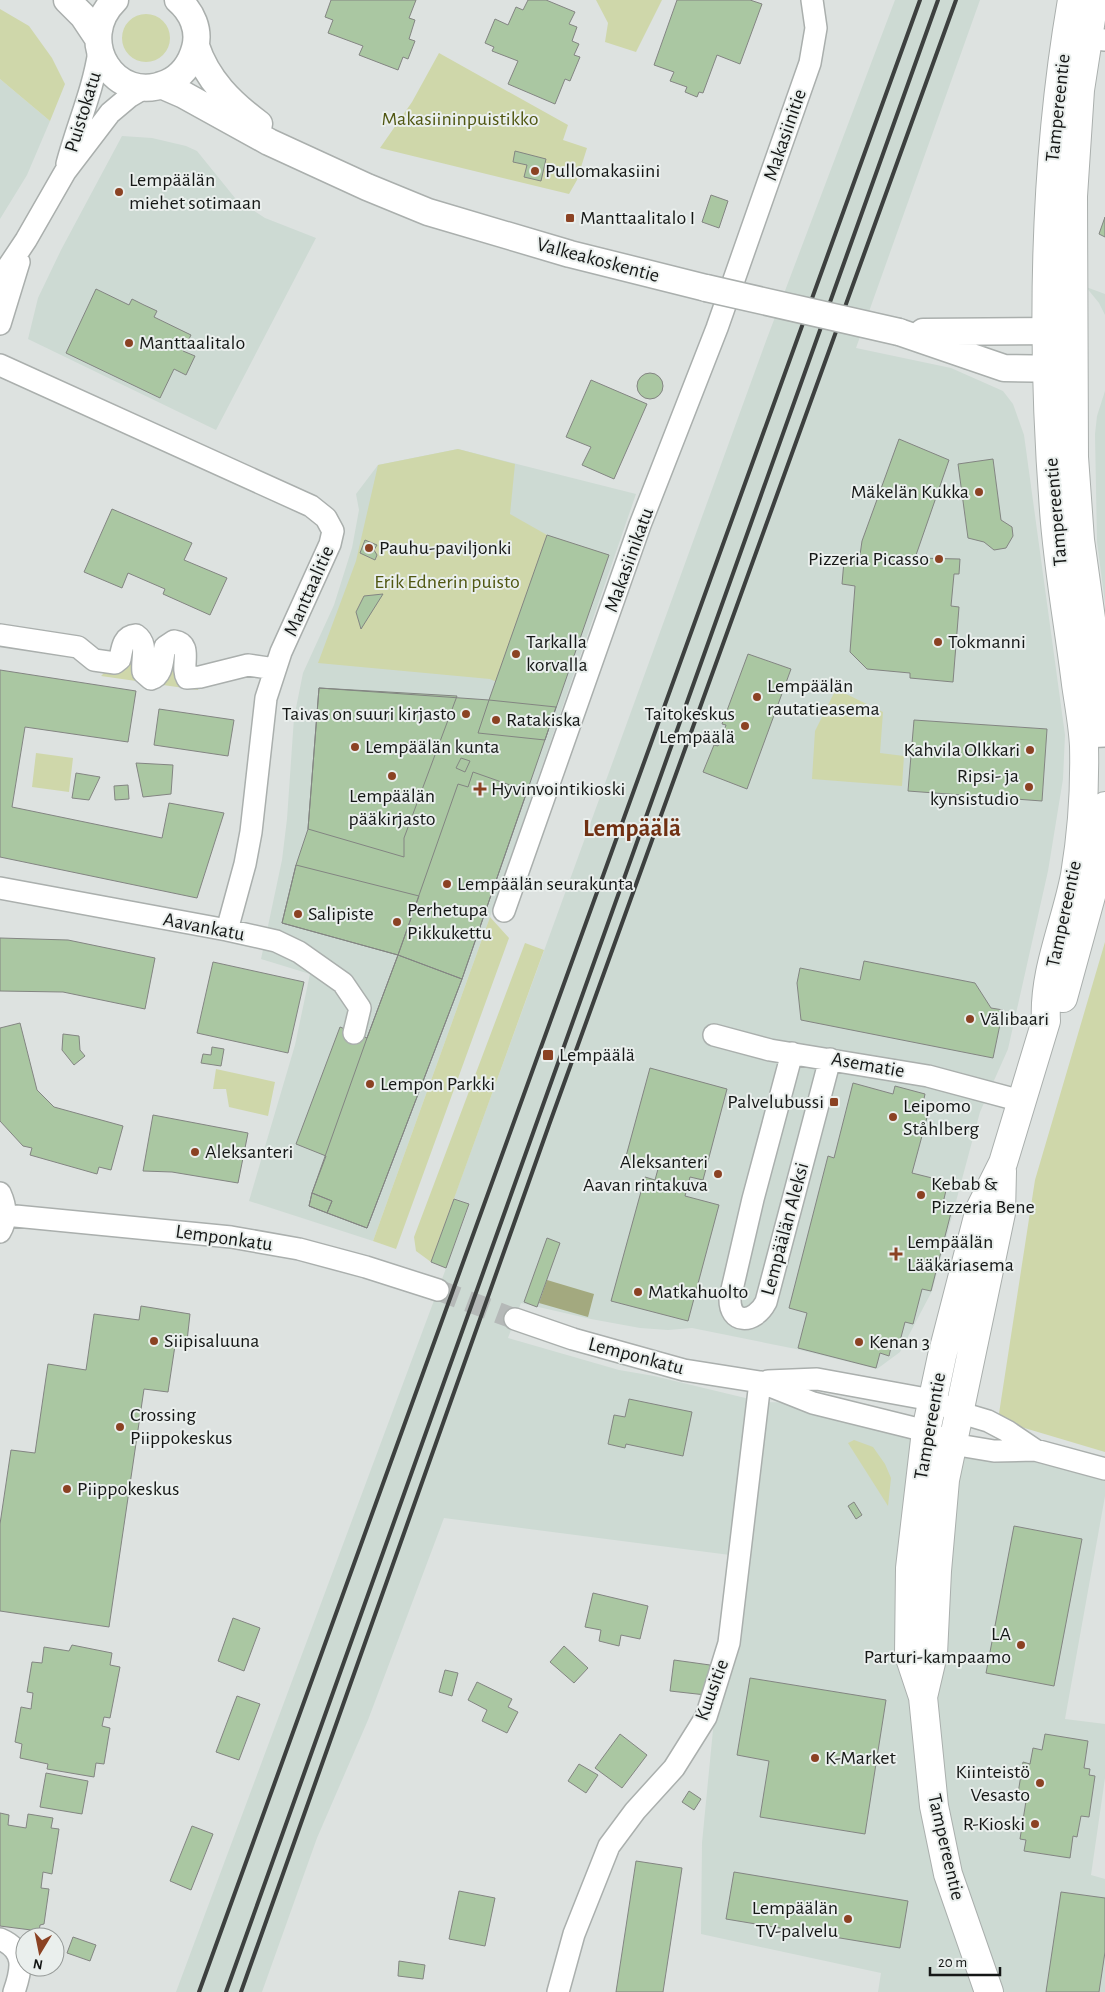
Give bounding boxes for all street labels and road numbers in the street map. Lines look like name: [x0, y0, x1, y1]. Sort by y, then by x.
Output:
street label: Tampereentie: [1042, 53, 1074, 163]
street label: Puistokatu: [61, 69, 105, 155]
street label: Makasiinitie: [760, 87, 810, 183]
street label: Valkeakoskentie: [534, 234, 662, 286]
street label: Tampereentie: [1041, 457, 1071, 567]
street label: Makasiinikatu: [601, 505, 657, 615]
street label: Manttaalitie: [280, 543, 338, 639]
street label: Tampereentie: [1043, 859, 1085, 969]
street label: Aavankatu: [162, 909, 246, 945]
street label: Asematie: [830, 1049, 906, 1081]
street label: Lempäälän Aleksi: [758, 1160, 812, 1298]
street label: Lemponkatu: [174, 1221, 274, 1255]
street label: Lemponkatu: [586, 1334, 686, 1378]
street label: Tampereentie: [911, 1371, 949, 1481]
street label: Kuusitie: [692, 1657, 732, 1723]
street label: Tampereentie: [924, 1792, 968, 1902]

